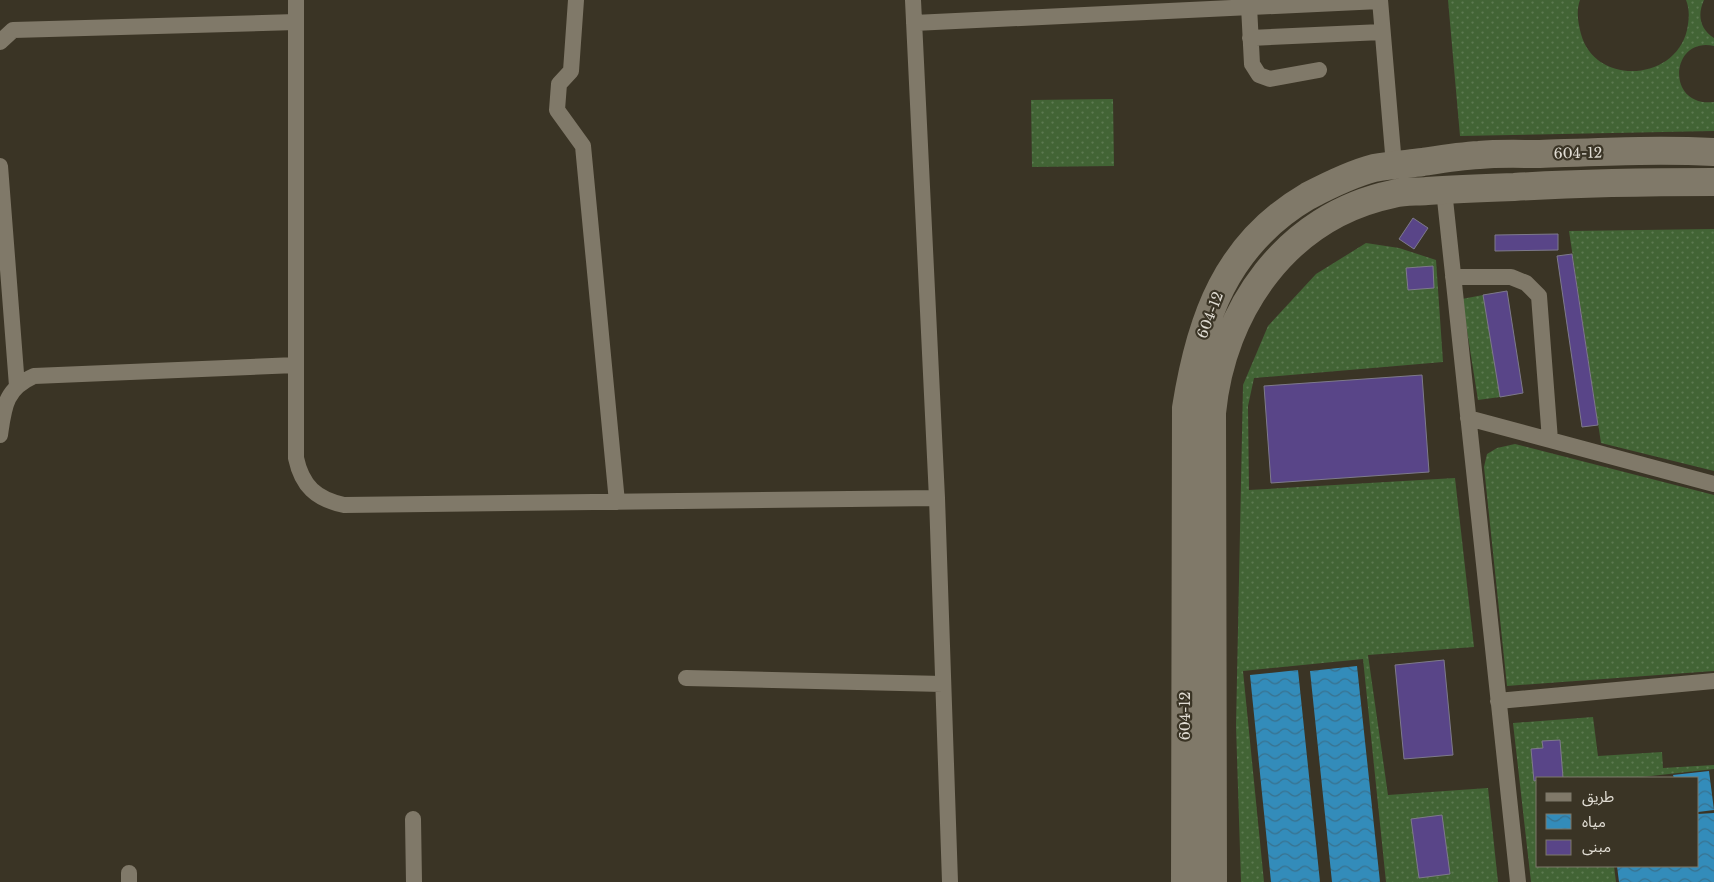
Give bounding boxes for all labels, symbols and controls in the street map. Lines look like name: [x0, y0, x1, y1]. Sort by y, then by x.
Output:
street label: 604-12: [1554, 144, 1602, 162]
street label: 604-12: [1193, 289, 1227, 341]
street label: 604-12: [1176, 692, 1194, 740]
legend: [1536, 777, 1699, 867]
text: طريق: [1582, 787, 1614, 807]
text: مياه: [1582, 812, 1606, 831]
text: مبنى: [1582, 837, 1611, 856]

